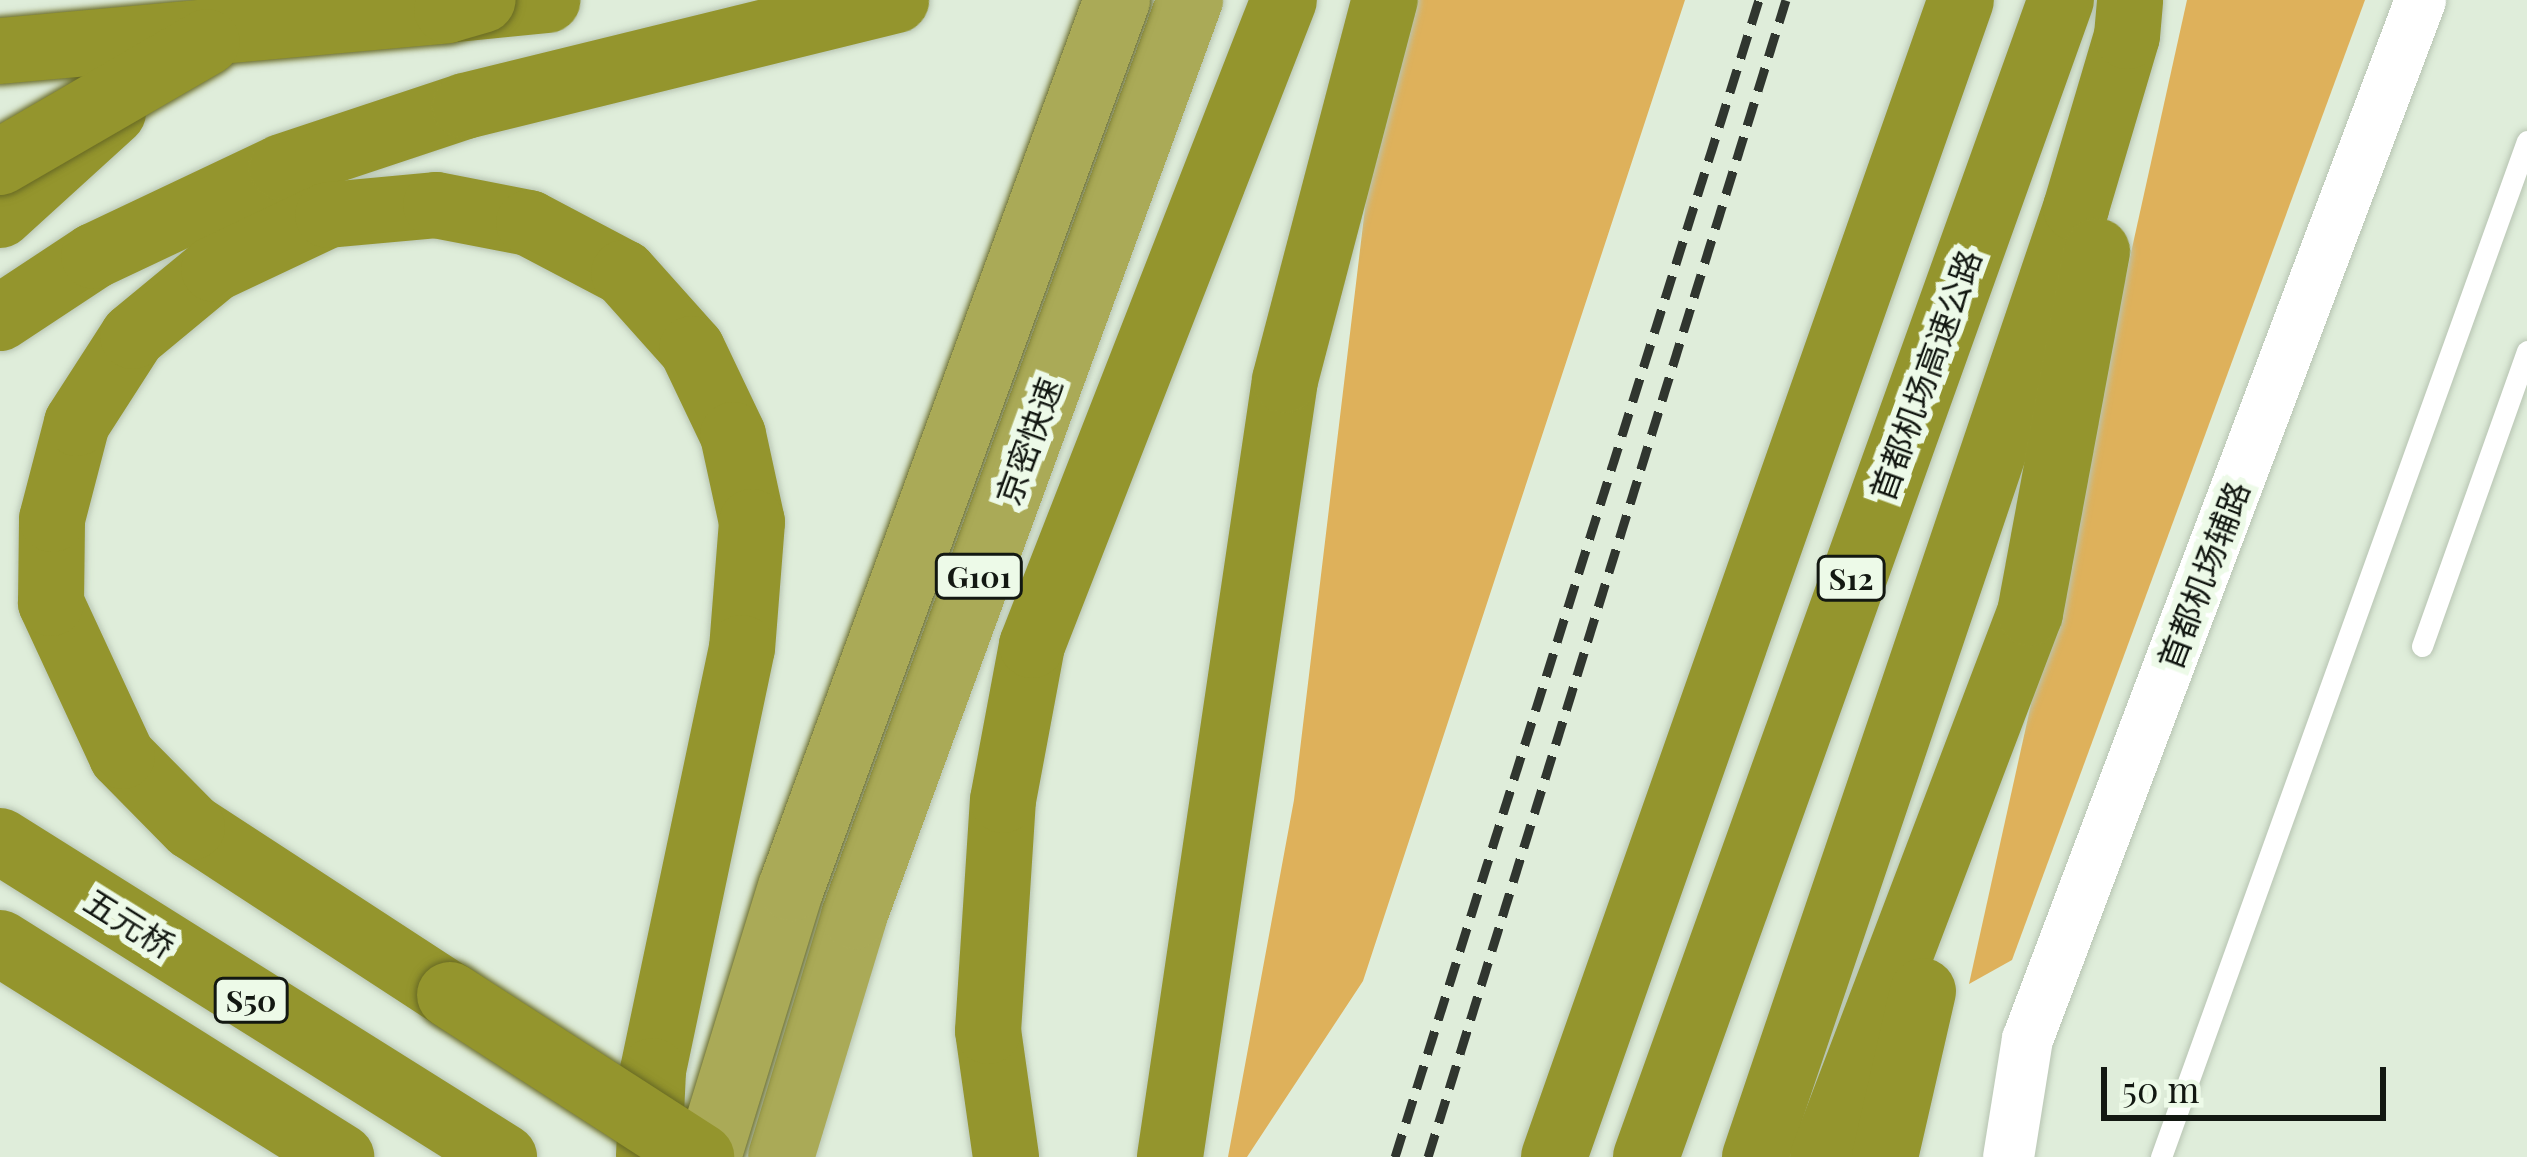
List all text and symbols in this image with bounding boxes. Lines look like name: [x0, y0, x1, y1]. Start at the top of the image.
street label: 首都机场高速公路: [1861, 244, 1989, 506]
street label: 京密快速: [987, 372, 1069, 510]
street label: 首都机场辅路: [2149, 475, 2257, 675]
road number: G101: [934, 552, 1024, 600]
road number: S12: [1815, 554, 1887, 602]
street label: 五元桥: [78, 880, 182, 966]
road number: S50: [212, 976, 290, 1024]
scale bar: [2107, 1043, 2392, 1117]
text: 50 m: [2122, 1064, 2199, 1112]

